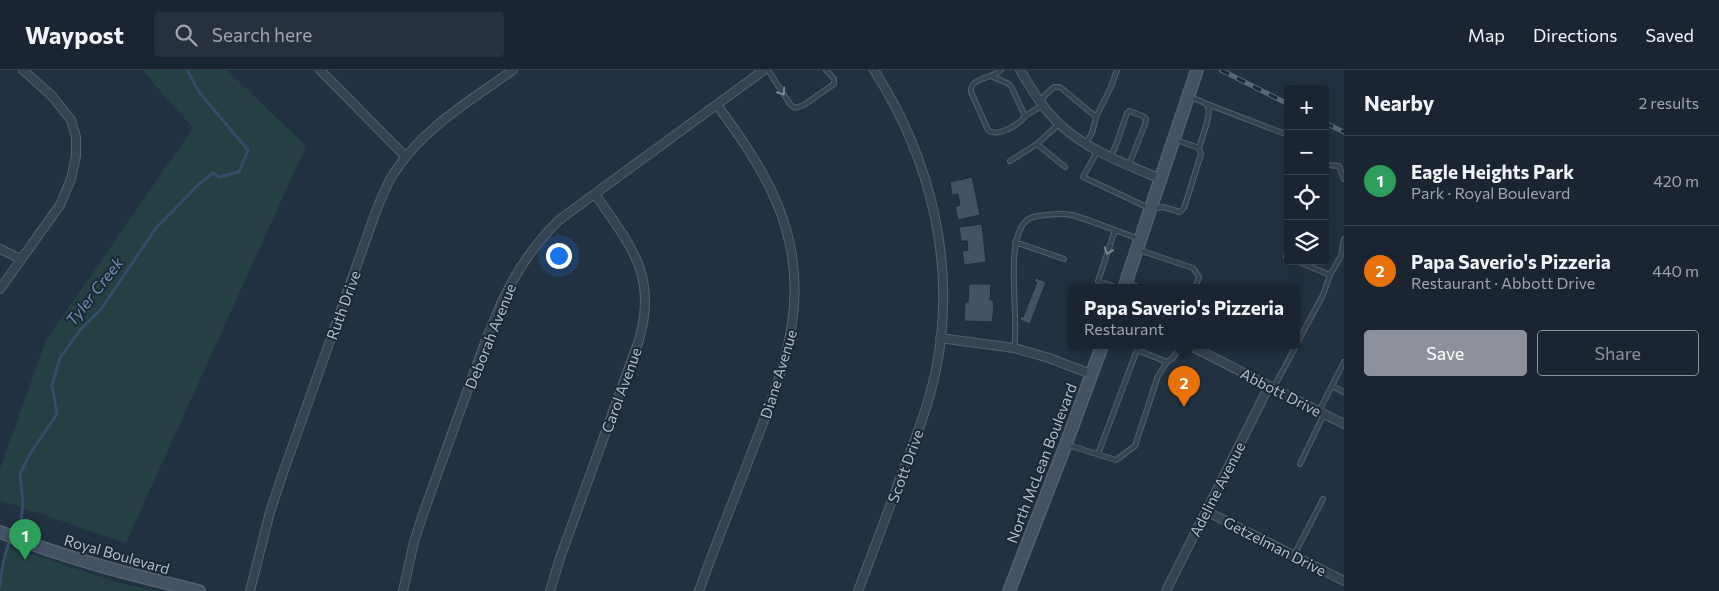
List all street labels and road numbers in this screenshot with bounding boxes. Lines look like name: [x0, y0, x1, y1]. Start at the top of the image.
street label: Ruth Drive: [322, 268, 364, 342]
street label: Deborah Avenue: [461, 281, 519, 391]
street label: Diane Avenue: [756, 327, 800, 421]
street label: Carol Avenue: [597, 345, 645, 435]
street label: Abbott Drive: [1238, 364, 1325, 420]
street label: North McLean Boulevard: [1002, 381, 1080, 545]
street label: Scott Drive: [883, 427, 927, 505]
street label: Adeline Avenue: [1185, 439, 1249, 539]
street label: Getzelman Drive: [1221, 512, 1329, 580]
street label: Royal Boulevard: [62, 530, 172, 578]

